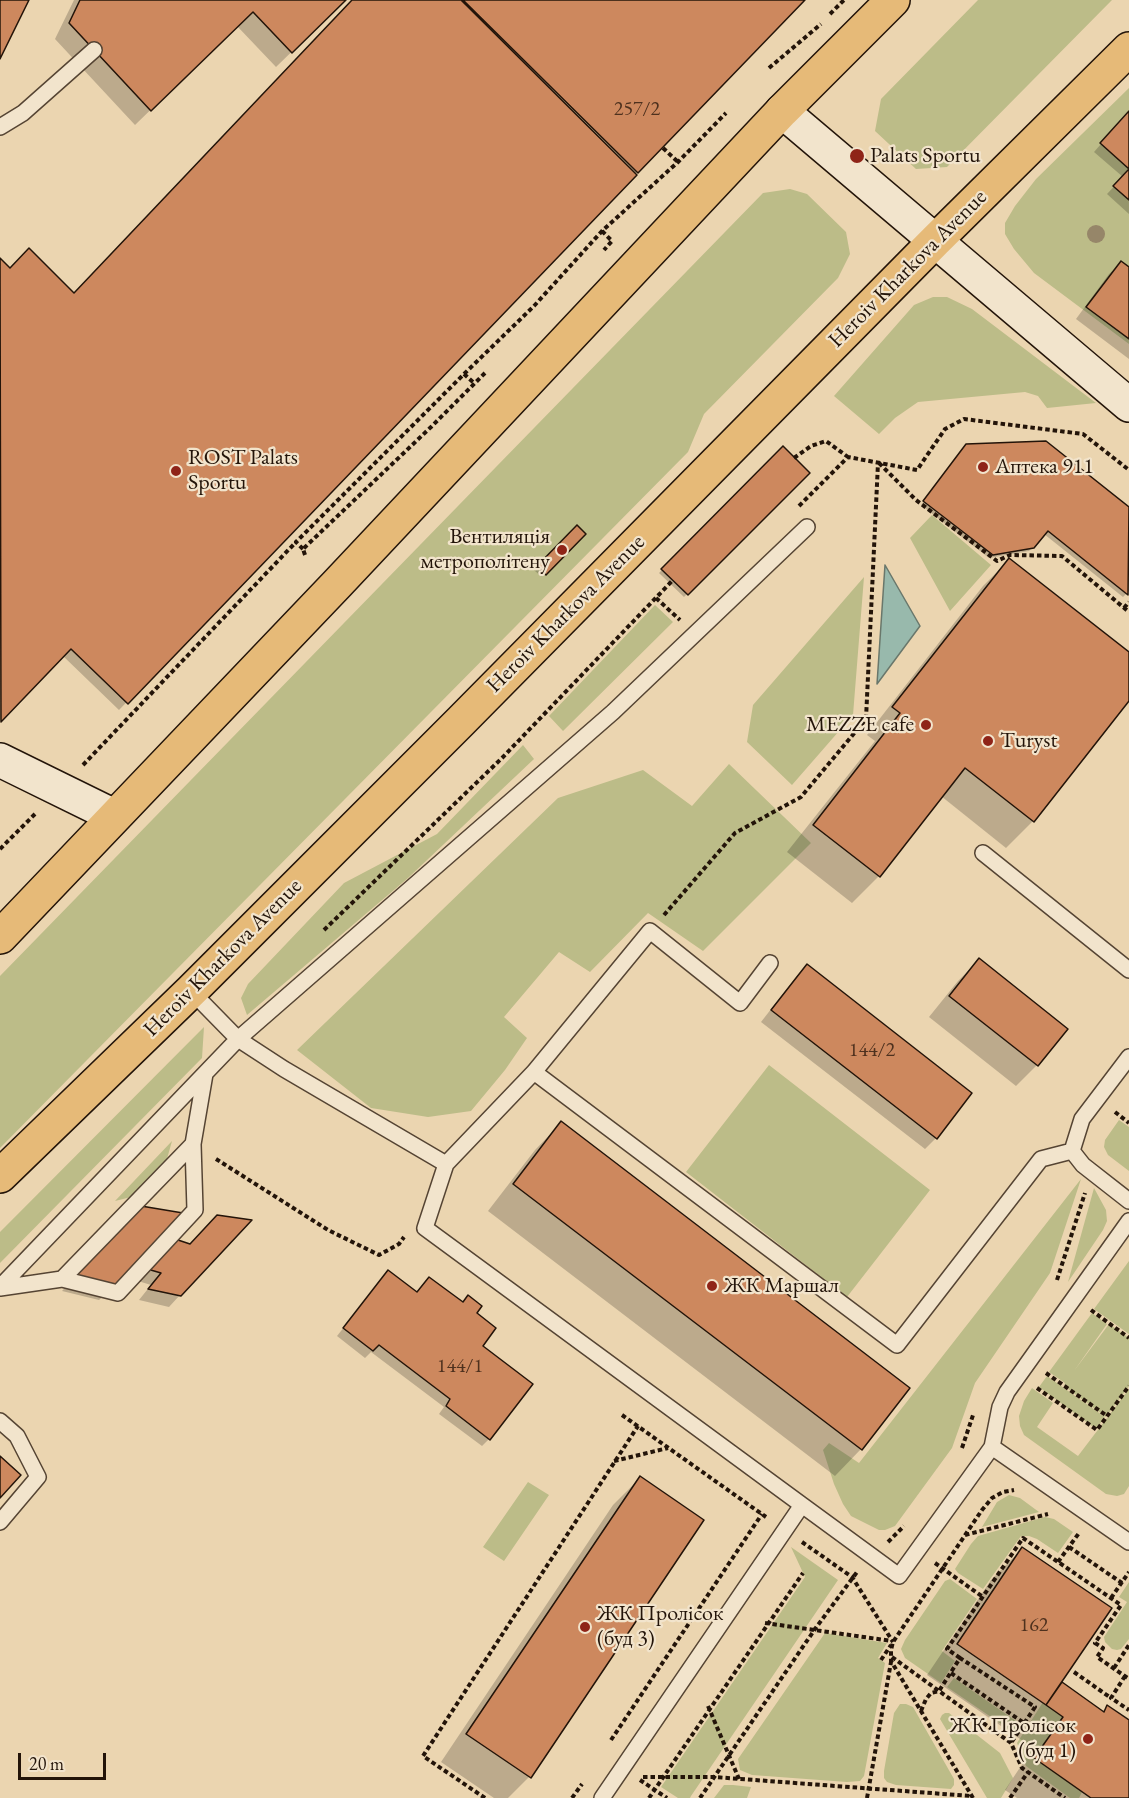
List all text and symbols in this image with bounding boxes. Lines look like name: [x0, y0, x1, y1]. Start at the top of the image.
house number: 257/2: [614, 98, 660, 122]
place label: Palats Sportu: [870, 143, 981, 169]
marker: Palats Sportu: [848, 147, 866, 165]
street label: Heroiv Kharkova Avenue: [823, 184, 993, 354]
place label: ROST Palats Sportu: [188, 445, 298, 496]
place label: Аптека 911: [995, 454, 1094, 480]
marker: Аптека 911: [976, 460, 990, 474]
marker: ROST Palats Sportu: [169, 464, 183, 478]
place label: Вентиляція метрополітену: [420, 524, 550, 576]
street label: Heroiv Kharkova Avenue: [481, 529, 651, 699]
marker: Вентиляція метрополітену: [555, 543, 569, 557]
place label: MEZZE cafe: [806, 712, 914, 738]
marker: MEZZE cafe: [919, 718, 933, 732]
place label: Turyst: [1000, 728, 1057, 754]
marker: Turyst: [981, 734, 995, 748]
street label: Heroiv Kharkova Avenue: [138, 873, 308, 1043]
house number: 144/2: [849, 1039, 895, 1063]
place label: ЖК Маршал: [724, 1273, 839, 1299]
marker: ЖК Маршал: [705, 1279, 719, 1293]
house number: 144/1: [437, 1355, 483, 1379]
place label: ЖК Пролісок (буд 3): [597, 1601, 723, 1652]
house number: 162: [1020, 1614, 1048, 1638]
marker: ЖК Пролісок (буд 3): [578, 1620, 592, 1634]
place label: ЖК Пролісок (буд 1): [950, 1713, 1076, 1765]
marker: ЖК Пролісок (буд 1): [1081, 1732, 1095, 1746]
scale bar: [21, 1741, 110, 1779]
text: 20 m: [29, 1752, 64, 1775]

